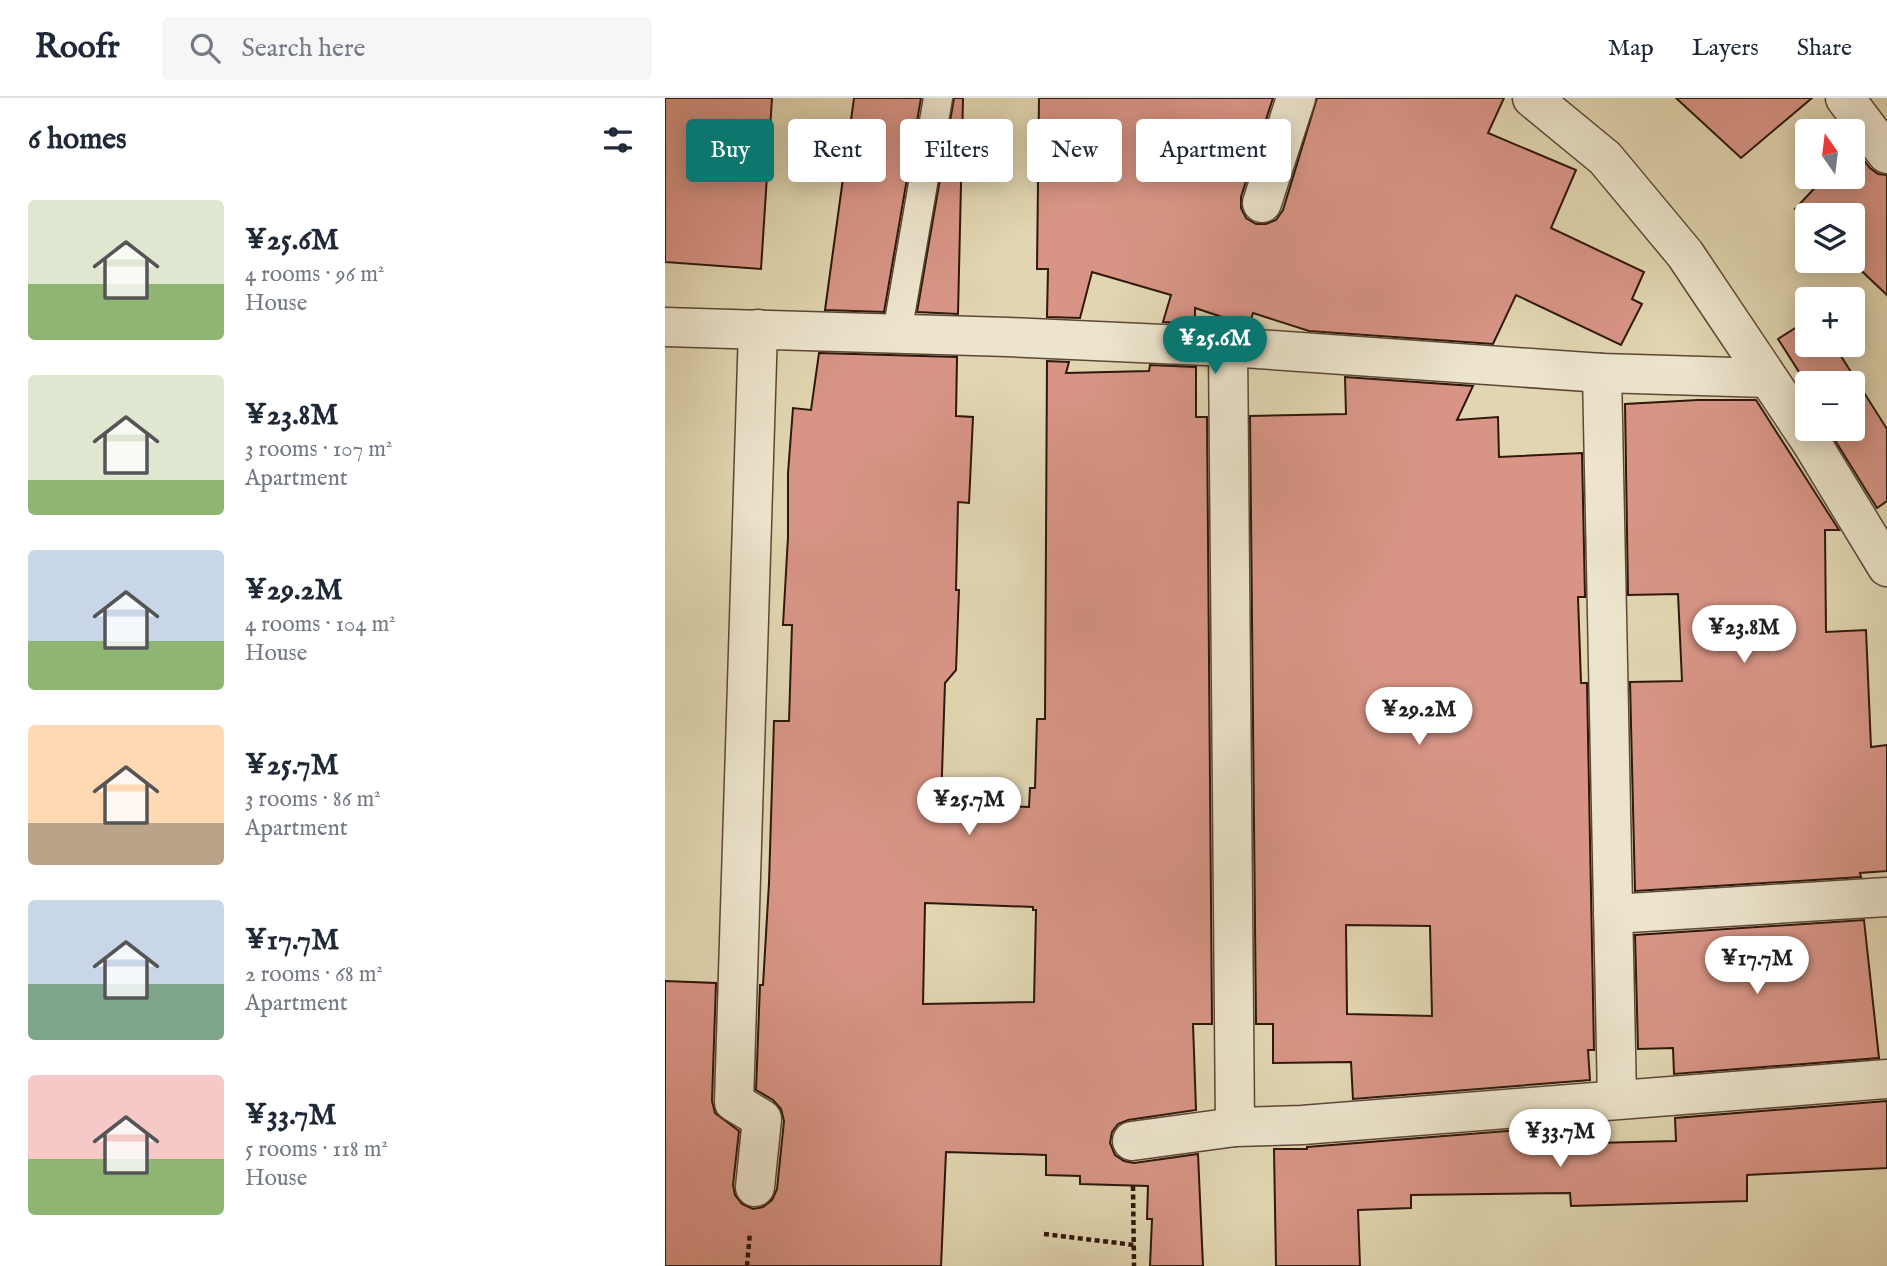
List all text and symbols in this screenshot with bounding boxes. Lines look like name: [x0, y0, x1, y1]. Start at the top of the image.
search box: [162, 17, 652, 80]
text: Roofr: [35, 27, 120, 69]
icon: search: [186, 29, 224, 67]
text: Search here: [242, 32, 365, 65]
text: Map: [1608, 33, 1654, 64]
text: Layers: [1692, 33, 1759, 64]
text: Share: [1797, 33, 1852, 64]
chip: Buy: [686, 119, 774, 182]
chip: Rent: [788, 119, 886, 182]
chip: Filters: [900, 119, 1013, 182]
chip: New: [1027, 119, 1122, 182]
chip: Apartment: [1136, 119, 1291, 182]
north arrow: [1795, 119, 1865, 189]
map controls: [1795, 119, 1865, 441]
text: 6 homes: [28, 121, 127, 159]
icon: filters: [599, 121, 637, 159]
button: layers: [1795, 203, 1865, 273]
text: ¥25.6M: [245, 222, 339, 260]
icon: home: [84, 228, 168, 312]
text: 4 rooms · 96 m²: [245, 260, 384, 289]
button: +: [1795, 287, 1865, 357]
text: House: [245, 289, 307, 318]
pin: ¥25.6M: [1158, 316, 1272, 376]
text: ¥25.6M: [1179, 324, 1251, 353]
button: −: [1795, 371, 1865, 441]
text: ¥23.8M: [245, 397, 339, 435]
icon: home: [84, 403, 168, 487]
text: 3 rooms · 107 m²: [245, 435, 393, 464]
text: Apartment: [245, 464, 348, 493]
text: ¥29.2M: [245, 572, 343, 610]
icon: home: [84, 578, 168, 662]
pin: ¥23.8M: [1687, 606, 1801, 665]
text: 4 rooms · 104 m²: [245, 610, 396, 639]
text: ¥23.8M: [1708, 613, 1780, 642]
text: House: [245, 639, 307, 668]
pin: ¥29.2M: [1362, 688, 1476, 747]
text: ¥29.2M: [1382, 695, 1456, 724]
text: ¥25.7M: [245, 747, 339, 785]
icon: home: [84, 753, 168, 837]
pin: ¥25.7M: [912, 778, 1026, 837]
text: 3 rooms · 86 m²: [245, 785, 381, 814]
text: ¥25.7M: [933, 785, 1005, 814]
text: Apartment: [245, 814, 348, 843]
text: ¥17.7M: [245, 922, 339, 960]
icon: home: [84, 928, 168, 1012]
pin: ¥17.7M: [1700, 936, 1814, 996]
text: ¥17.7M: [1721, 944, 1793, 973]
text: 2 rooms · 68 m²: [245, 960, 383, 989]
text: Apartment: [245, 989, 348, 1018]
text: ¥33.7M: [245, 1097, 336, 1135]
icon: home: [84, 1103, 168, 1187]
pin: ¥33.7M: [1503, 1110, 1617, 1169]
text: ¥33.7M: [1525, 1117, 1595, 1146]
text: 5 rooms · 118 m²: [245, 1135, 388, 1164]
text: House: [245, 1164, 307, 1193]

